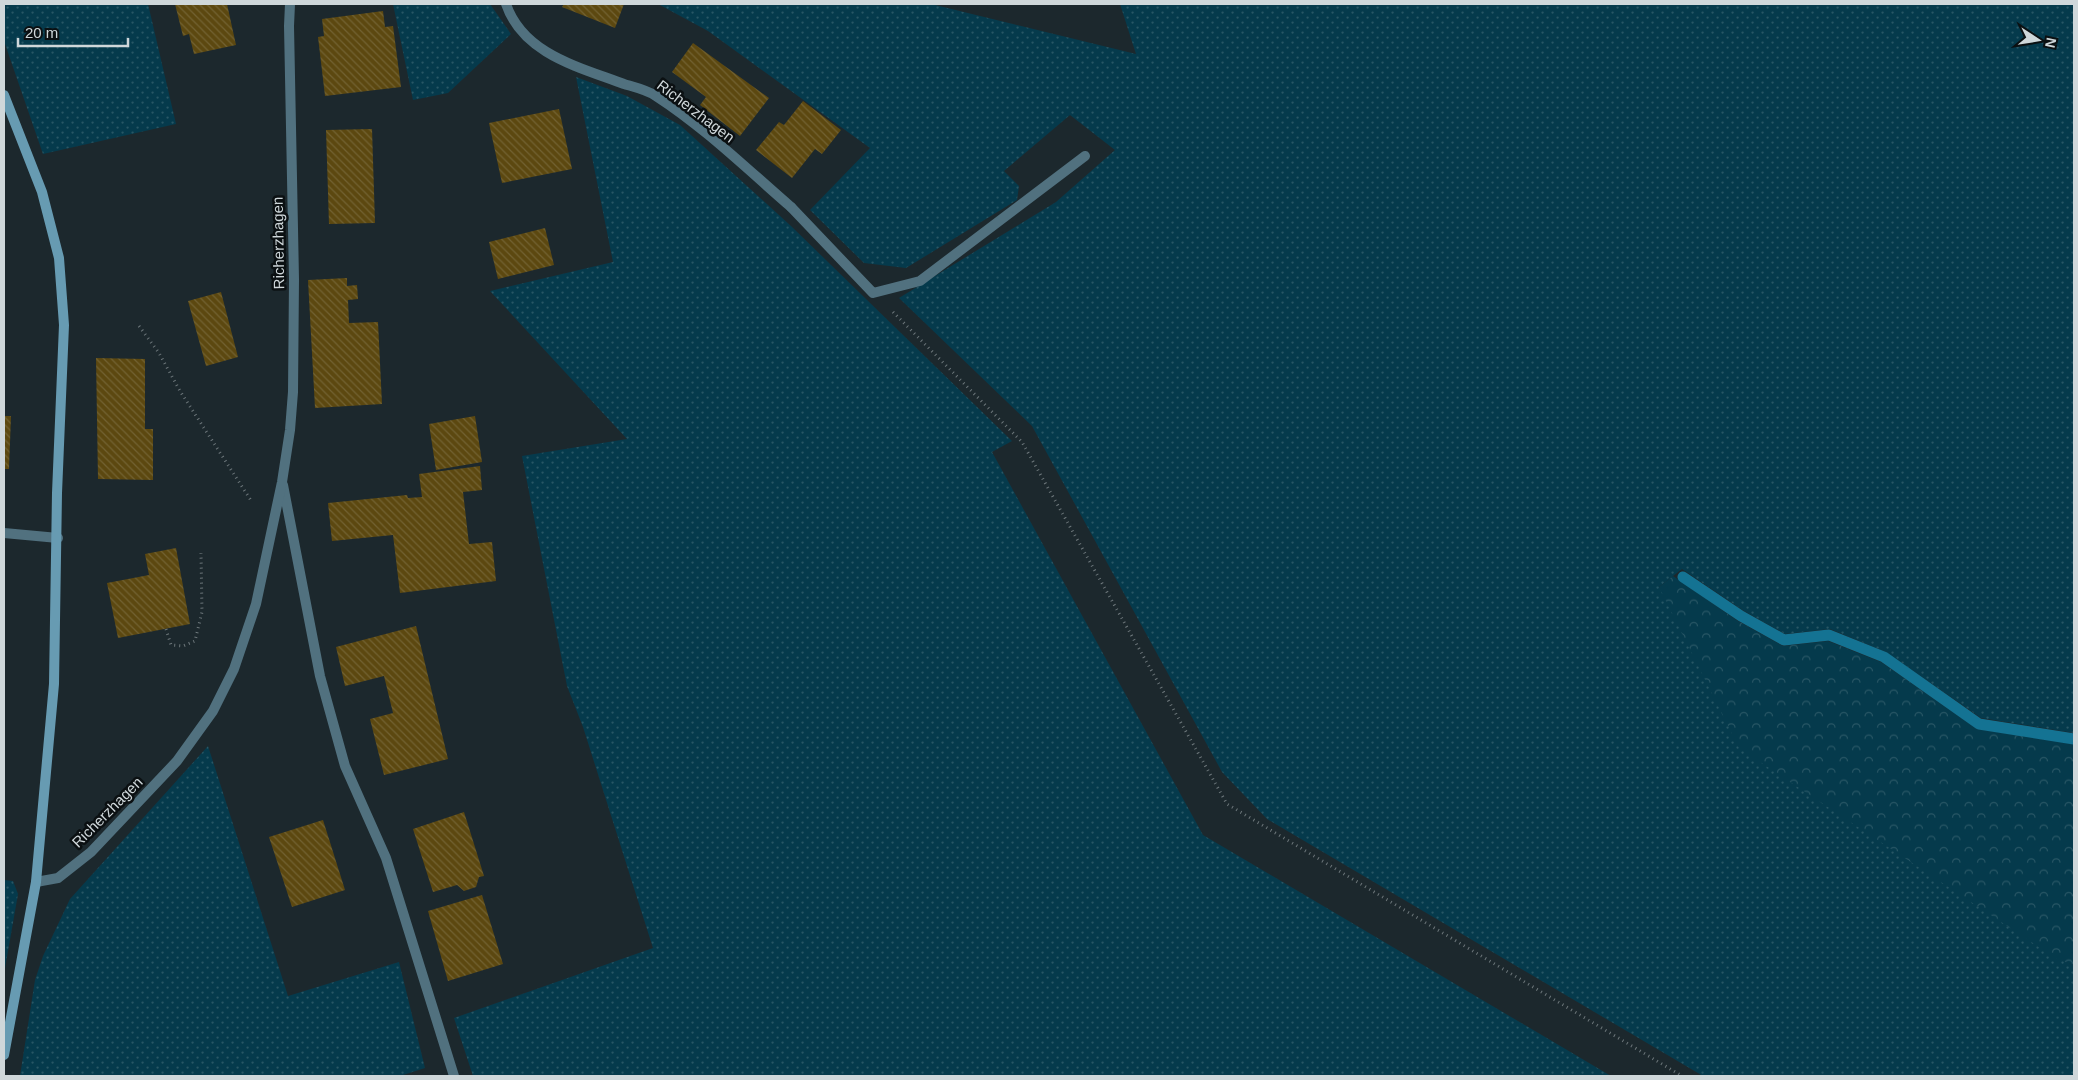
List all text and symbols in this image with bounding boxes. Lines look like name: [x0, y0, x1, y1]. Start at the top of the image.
scale bar: [18, 15, 128, 47]
north arrow: [2013, 15, 2063, 65]
text: 20 m: [25, 24, 58, 41]
text: N: [2042, 36, 2060, 49]
street label: Richerzhagen: [654, 76, 738, 146]
street label: Richerzhagen: [269, 197, 287, 289]
street label: Richerzhagen: [68, 773, 146, 851]

